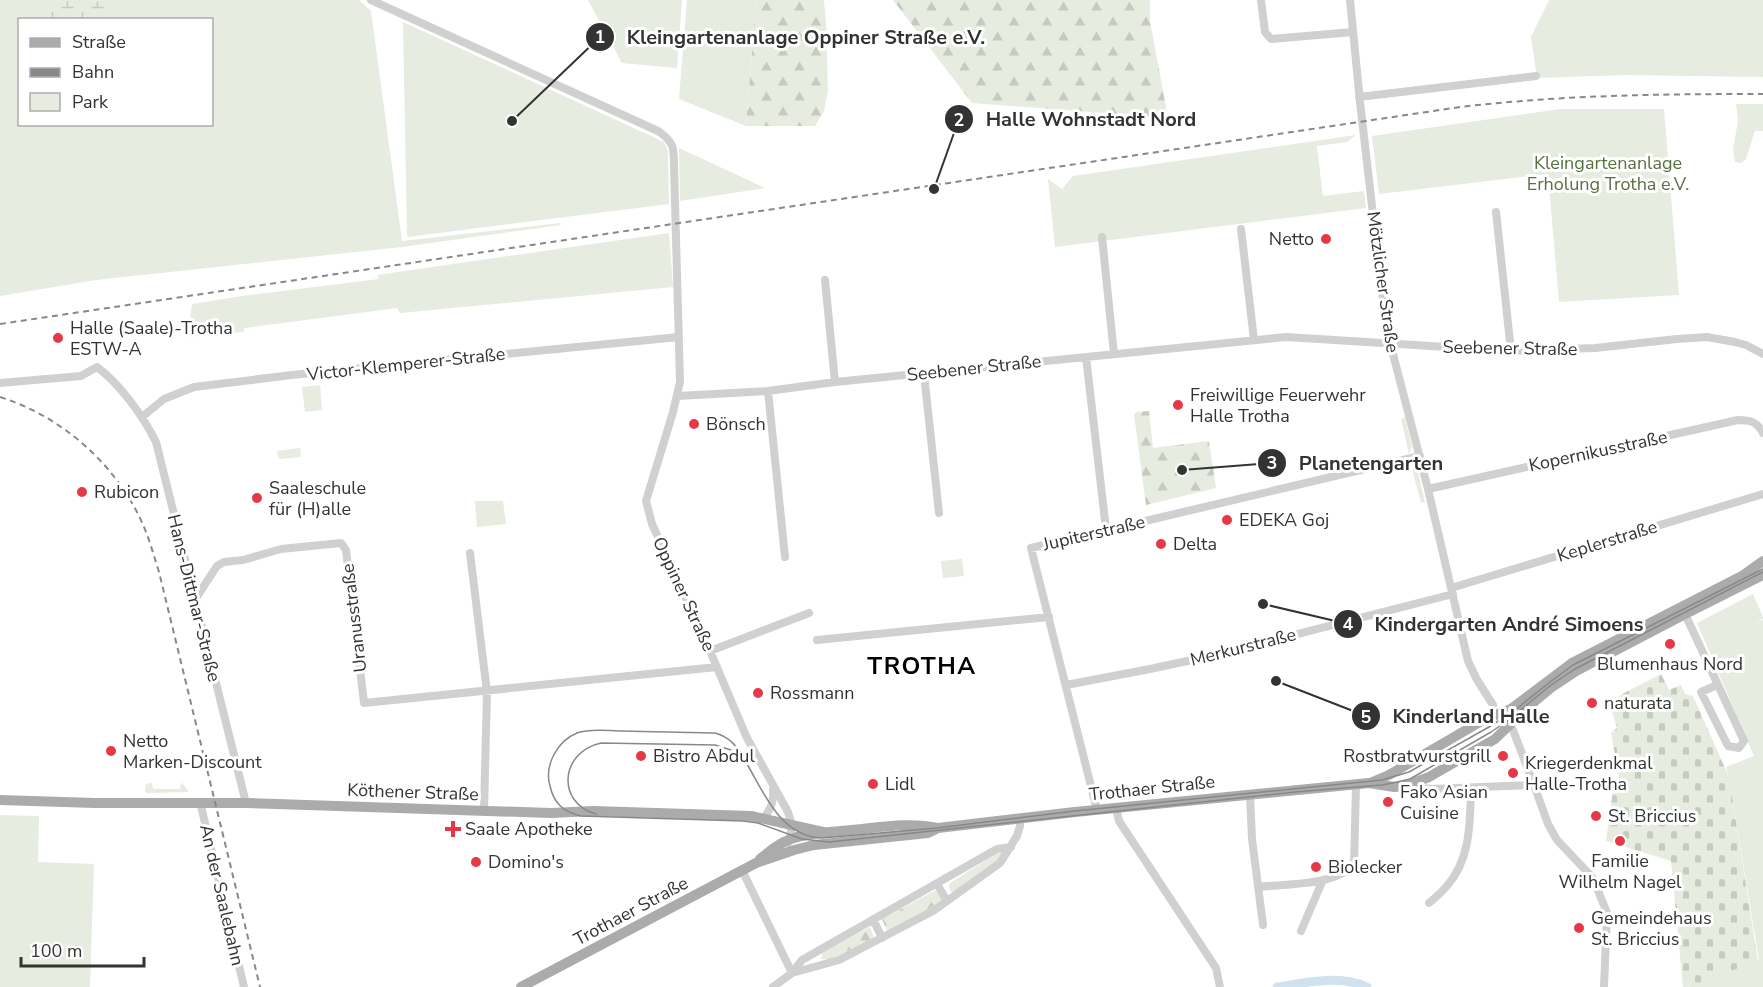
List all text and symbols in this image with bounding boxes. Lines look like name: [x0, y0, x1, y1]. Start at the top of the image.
legend: [18, 18, 213, 126]
callout: Kleingartenanlage Oppiner Straße e.V.: [585, 18, 997, 56]
text: Kleingartenanlage Oppiner Straße e.V.: [627, 24, 985, 51]
text: 1: [595, 25, 605, 49]
text: Straße: [72, 30, 126, 54]
text: Bahn: [72, 60, 114, 84]
text: Park: [72, 90, 109, 114]
callout: Halle Wohnstadt Nord: [944, 100, 1209, 138]
text: Halle Wohnstadt Nord: [986, 106, 1196, 133]
text: 2: [954, 108, 964, 132]
park label: Kleingartenanlage Erholung Trotha e.V.: [1527, 151, 1689, 196]
street label: Mötzlicher Straße: [1361, 210, 1405, 354]
place label: Netto: [1269, 227, 1314, 251]
marker: Netto: [1319, 232, 1333, 246]
place label: Halle (Saale)-Trotha ESTW-A: [70, 316, 233, 361]
marker: Halle (Saale)-Trotha ESTW-A: [51, 331, 65, 345]
street label: Seebener Straße: [1442, 335, 1578, 361]
street label: Victor-Klemperer-Straße: [305, 342, 506, 386]
street label: Seebener Straße: [906, 349, 1042, 387]
place label: Freiwillige Feuerwehr Halle Trotha: [1190, 383, 1366, 428]
marker: Freiwillige Feuerwehr Halle Trotha: [1171, 398, 1185, 412]
place label: Bönsch: [706, 412, 766, 436]
marker: Bönsch: [687, 417, 701, 431]
street label: Kopernikusstraße: [1526, 425, 1670, 477]
callout: Planetengarten: [1257, 444, 1455, 482]
text: Planetengarten: [1299, 450, 1443, 477]
text: 3: [1267, 451, 1277, 475]
place label: Saaleschule für (H)alle: [269, 476, 366, 521]
place label: Rubicon: [94, 480, 159, 504]
marker: Rubicon: [75, 485, 89, 499]
marker: Saaleschule für (H)alle: [250, 491, 264, 505]
place label: EDEKA Goj: [1239, 508, 1329, 532]
street label: Jupiterstraße: [1040, 510, 1147, 557]
street label: Hans-Dittmar-Straße: [162, 512, 226, 684]
marker: EDEKA Goj: [1220, 513, 1234, 527]
street label: Keplerstraße: [1554, 514, 1660, 568]
place label: Delta: [1173, 532, 1217, 556]
street label: Oppiner Straße: [647, 533, 721, 655]
marker: Delta: [1154, 537, 1168, 551]
street label: Uranusstraße: [335, 562, 373, 674]
callout: Kindergarten André Simoens: [1333, 605, 1656, 643]
text: Kindergarten André Simoens: [1374, 611, 1644, 638]
text: 4: [1343, 612, 1354, 636]
street label: Merkurstraße: [1188, 622, 1298, 672]
marker: Blumenhaus Nord: [1663, 637, 1677, 651]
district label: TROTHA: [867, 650, 977, 682]
place label: Blumenhaus Nord: [1597, 652, 1743, 676]
place label: Rossmann: [770, 681, 855, 705]
marker: Rossmann: [751, 686, 765, 700]
place label: naturata: [1604, 691, 1672, 715]
marker: naturata: [1585, 696, 1599, 710]
callout: Kinderland Halle: [1351, 697, 1562, 735]
text: Kinderland Halle: [1392, 703, 1550, 730]
text: 5: [1361, 705, 1372, 729]
place label: Netto Marken-Discount: [123, 729, 262, 774]
marker: Netto Marken-Discount: [104, 744, 118, 758]
place label: Bistro Abdul: [653, 744, 755, 768]
place label: Rostbratwurstgrill: [1343, 744, 1492, 768]
marker: Bistro Abdul: [634, 749, 648, 763]
marker: Rostbratwurstgrill: [1496, 749, 1510, 763]
place label: Kriegerdenkmal Halle-Trotha: [1525, 751, 1653, 796]
marker: Kriegerdenkmal Halle-Trotha: [1506, 766, 1520, 780]
street label: Trothaer Straße: [1088, 769, 1216, 807]
place label: Lidl: [885, 772, 915, 796]
marker: Lidl: [866, 777, 880, 791]
street label: Köthener Straße: [347, 778, 479, 806]
place label: Fako Asian Cuisine: [1400, 780, 1488, 825]
marker: Fako Asian Cuisine: [1381, 795, 1395, 809]
place label: St. Briccius: [1608, 804, 1697, 828]
marker: St. Briccius: [1589, 809, 1603, 823]
place label: Saale Apotheke: [465, 817, 593, 841]
street label: An der Saalebahn: [194, 822, 250, 968]
marker: Saale Apotheke: [446, 822, 460, 836]
marker: Familie Wilhelm Nagel: [1613, 834, 1627, 848]
place label: Familie Wilhelm Nagel: [1559, 849, 1682, 894]
place label: Domino's: [488, 850, 564, 874]
marker: Domino's: [469, 855, 483, 869]
place label: Biolecker: [1328, 855, 1403, 879]
marker: Biolecker: [1309, 860, 1323, 874]
street label: Trothaer Straße: [570, 871, 692, 951]
place label: Gemeindehaus St. Briccius: [1591, 906, 1712, 951]
marker: Gemeindehaus St. Briccius: [1572, 921, 1586, 935]
scale bar: [21, 930, 144, 968]
text: 100 m: [30, 939, 82, 963]

